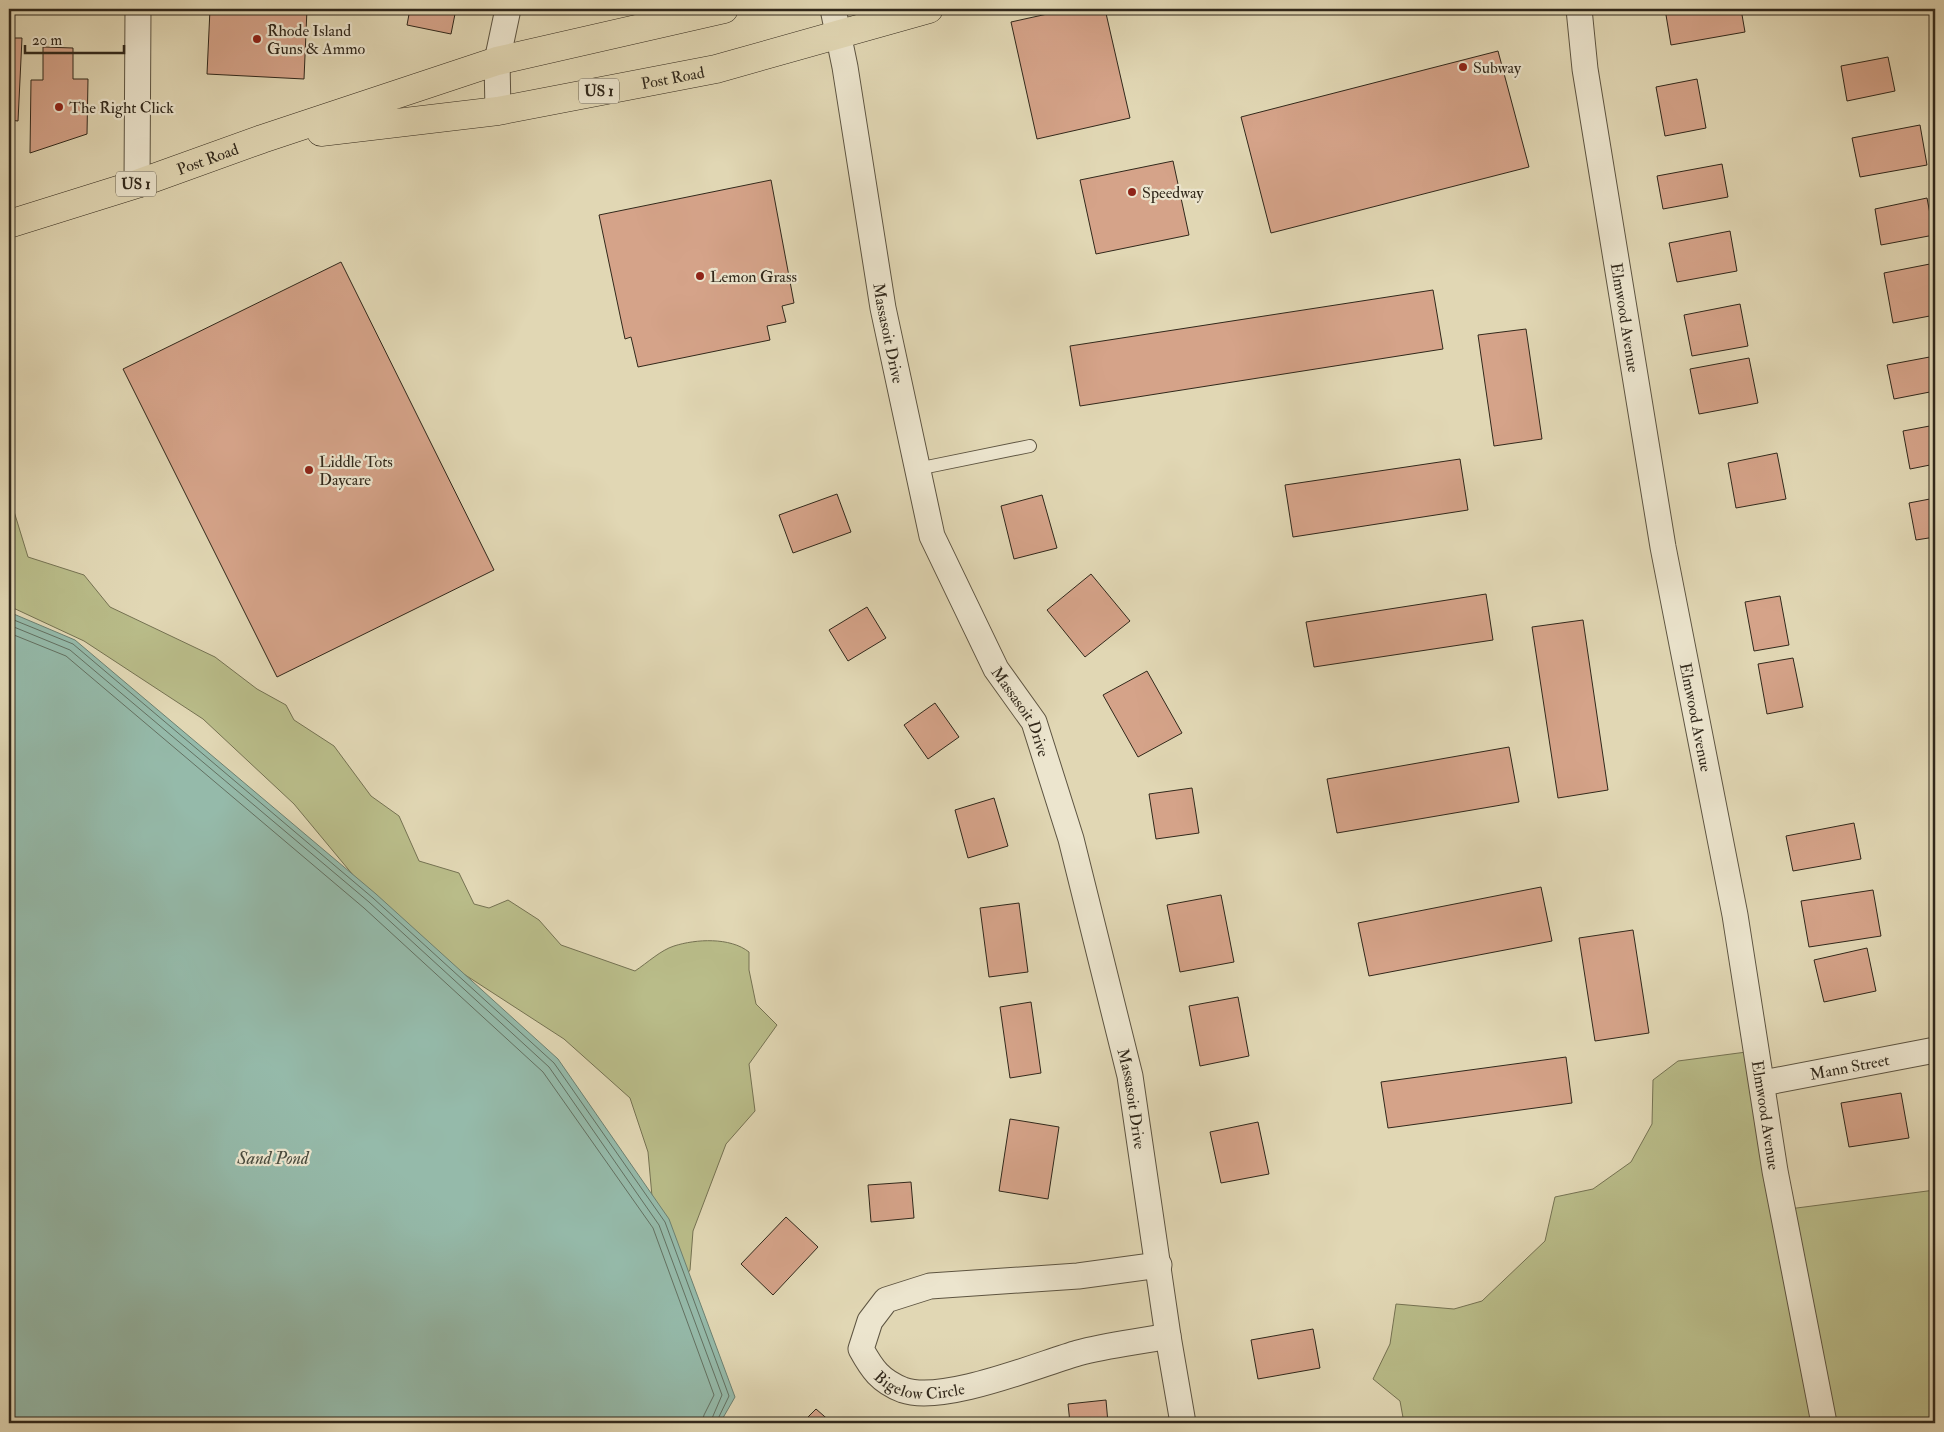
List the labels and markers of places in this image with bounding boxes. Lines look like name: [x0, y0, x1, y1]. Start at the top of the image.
place label: Rhode Island Guns & Ammo: [267, 21, 366, 59]
marker: Rhode Island Guns & Ammo: [251, 33, 263, 45]
place label: Subway: [1473, 58, 1522, 78]
marker: Subway: [1457, 61, 1469, 73]
place label: The Right Click: [69, 98, 174, 118]
marker: The Right Click: [53, 101, 65, 113]
place label: Speedway: [1142, 183, 1204, 204]
marker: Speedway: [1126, 186, 1138, 198]
place label: Lemon Grass: [710, 267, 797, 287]
marker: Lemon Grass: [694, 270, 706, 282]
place label: Liddle Tots Daycare: [319, 452, 393, 490]
marker: Liddle Tots Daycare: [303, 464, 315, 476]

